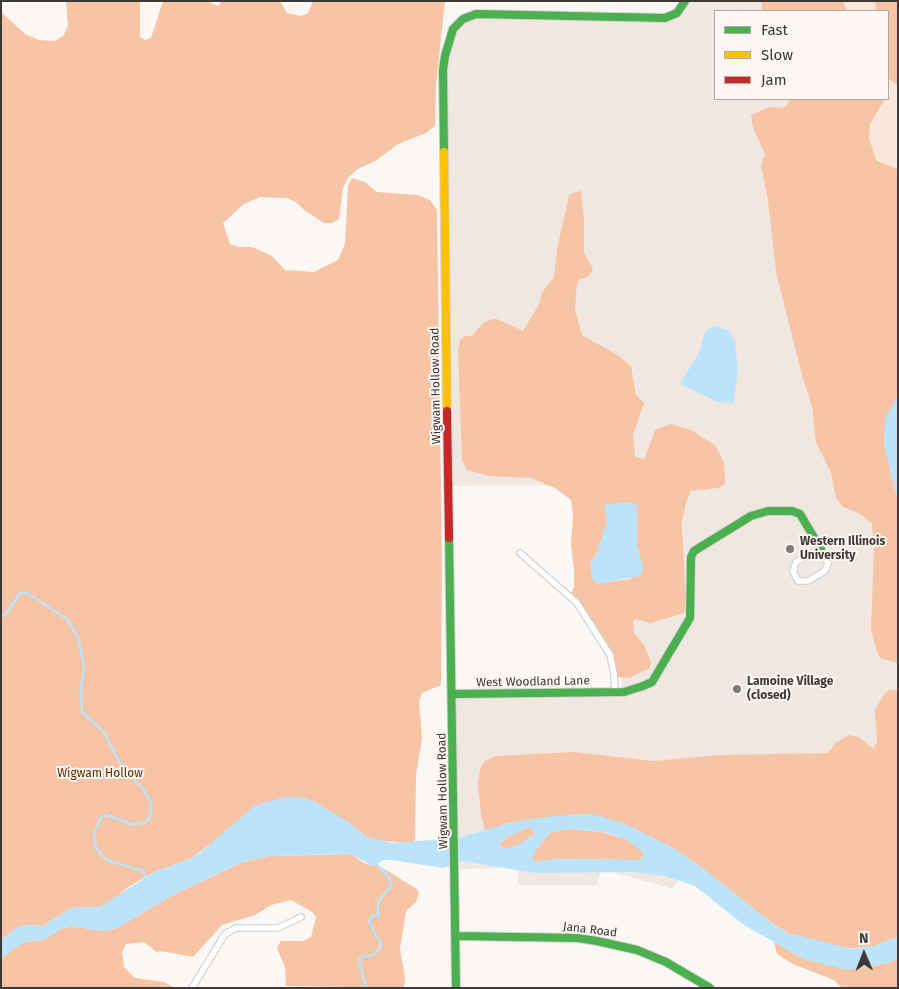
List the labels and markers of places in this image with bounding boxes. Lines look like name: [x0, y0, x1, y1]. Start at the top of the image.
place label: Western Illinois University: [800, 535, 885, 563]
marker: Western Illinois University: [784, 543, 796, 555]
place label: Lamoine Village (closed): [747, 675, 833, 703]
marker: Lamoine Village (closed): [731, 683, 743, 695]

